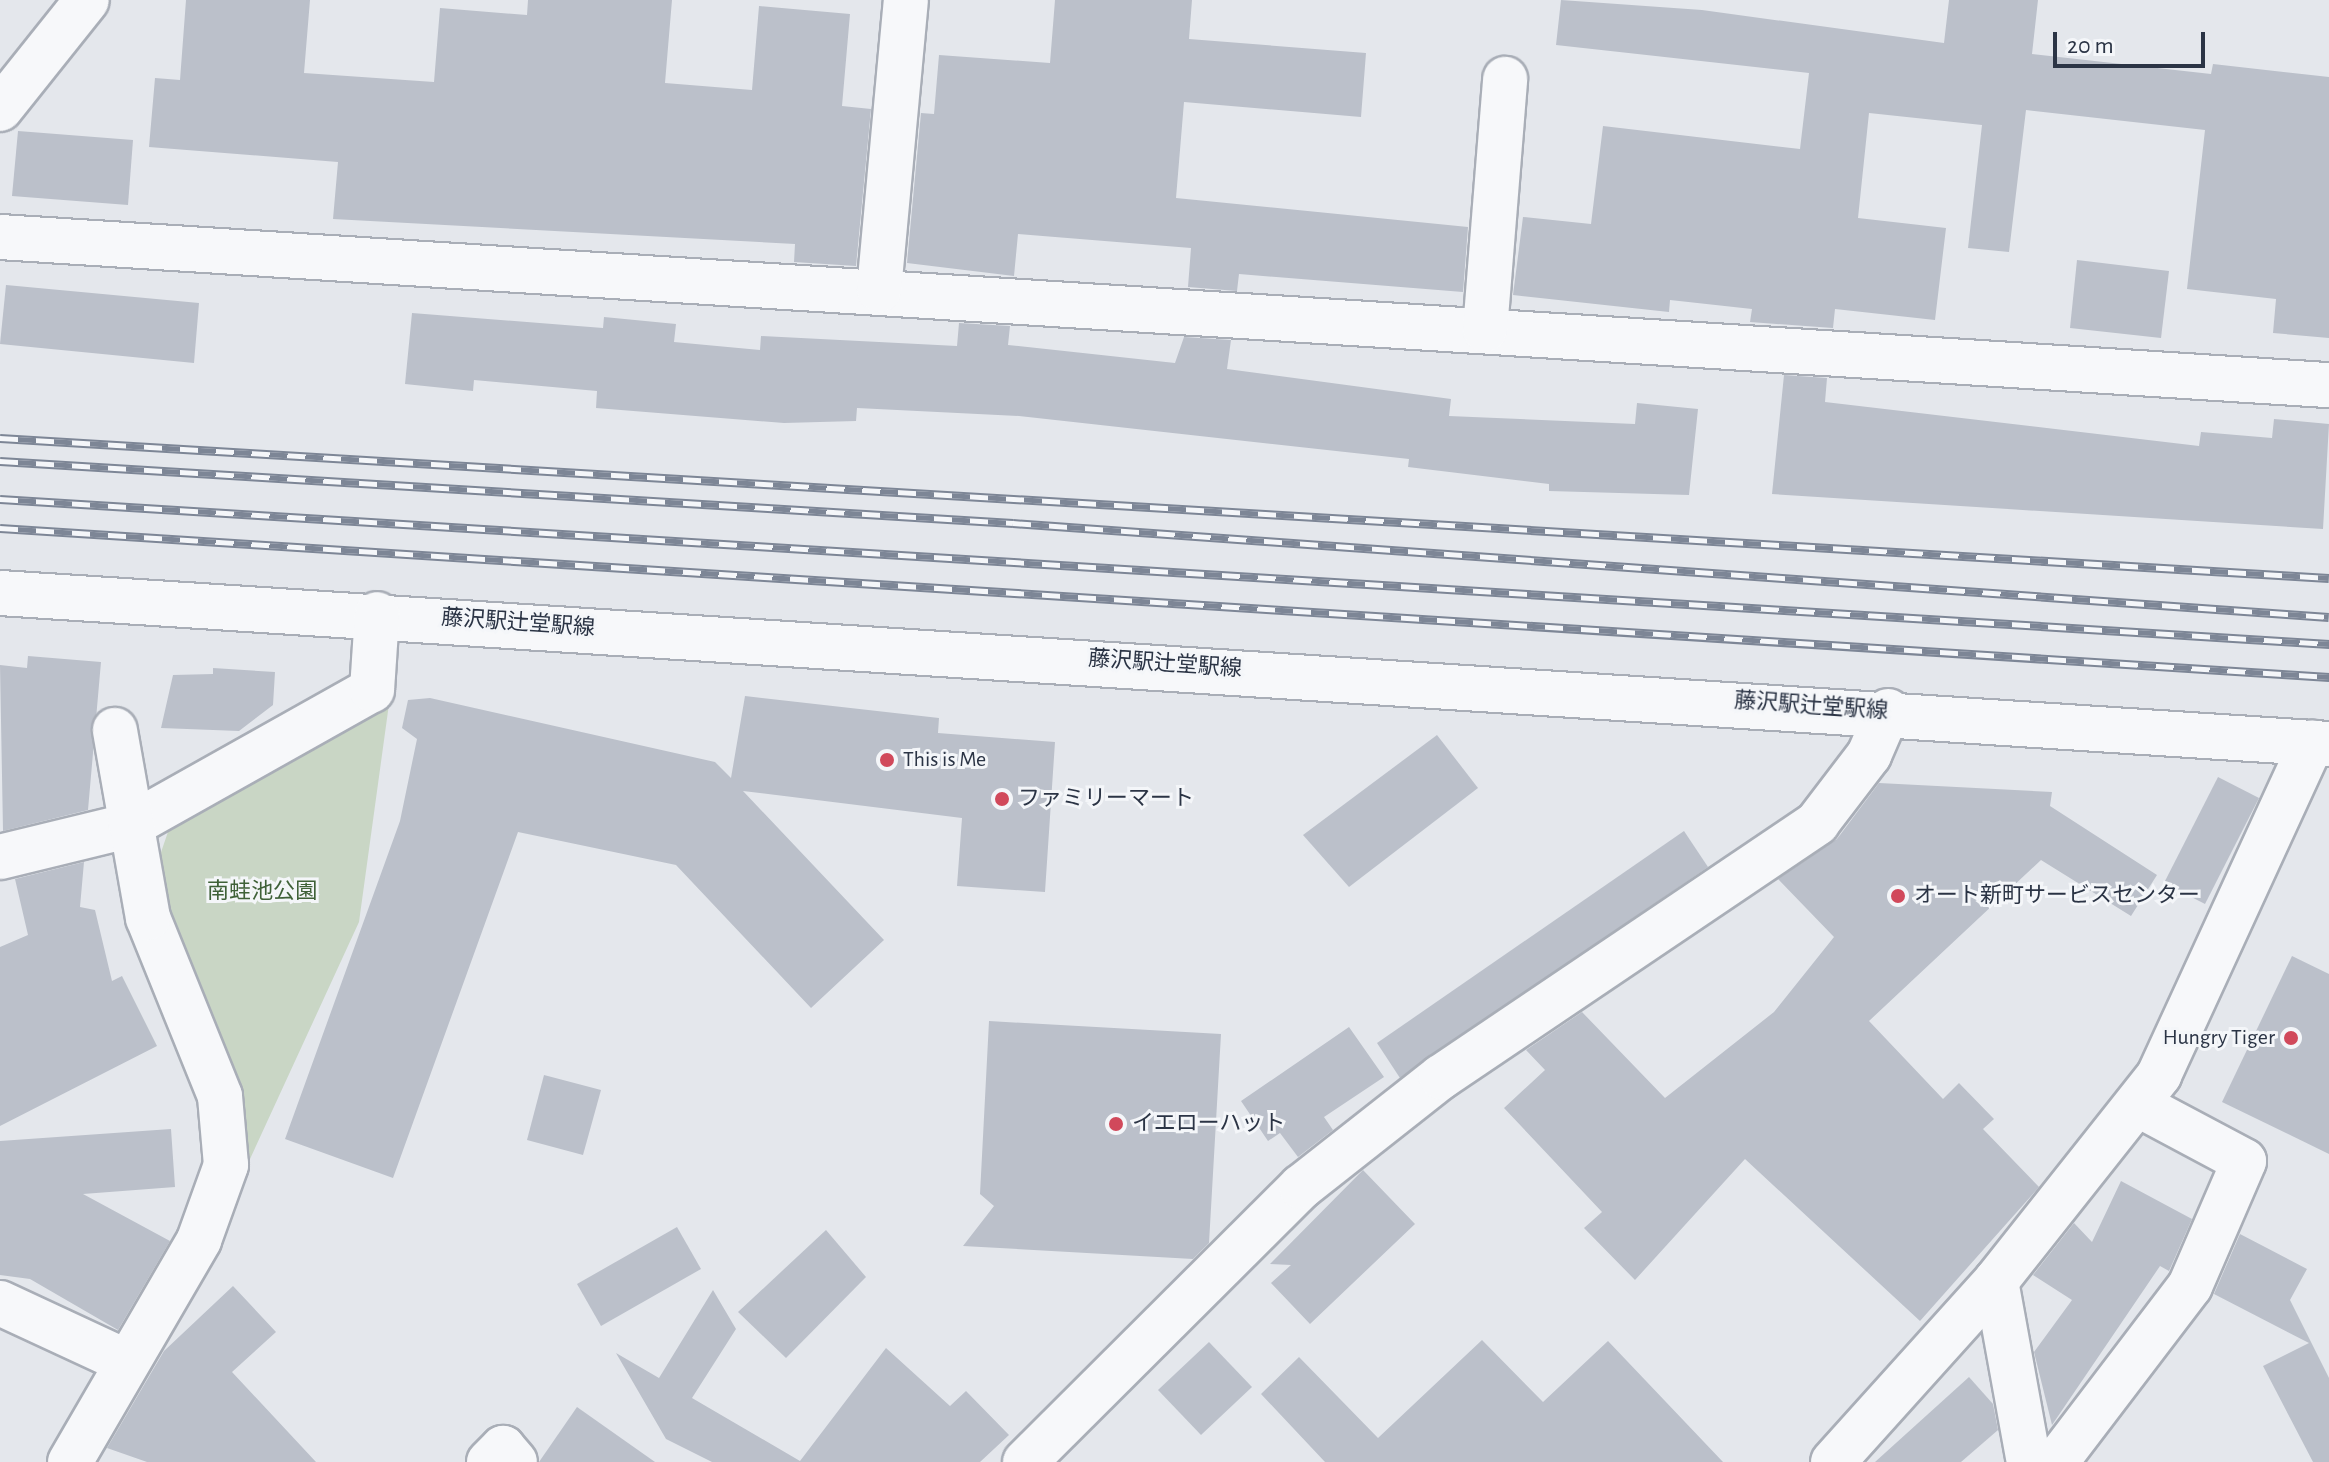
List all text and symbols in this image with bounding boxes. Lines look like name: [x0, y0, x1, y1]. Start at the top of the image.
scale bar: [2057, 16, 2209, 66]
text: 20 m: [2067, 34, 2114, 58]
street label: 藤沢駅辻堂駅線: [440, 604, 596, 642]
street label: 藤沢駅辻堂駅線: [1087, 645, 1243, 683]
street label: 藤沢駅辻堂駅線: [1733, 687, 1889, 725]
place label: This is Me: [903, 747, 986, 773]
marker: This is Me: [878, 751, 896, 769]
place label: ファミリーマート: [1018, 786, 1194, 812]
marker: ファミリーマート: [993, 790, 1011, 808]
park label: 南蛙池公園: [207, 879, 317, 905]
place label: オート新町サービスセンター: [1914, 883, 2200, 909]
marker: オート新町サービスセンター: [1889, 887, 1907, 905]
place label: Hungry Tiger: [2163, 1025, 2275, 1051]
marker: Hungry Tiger: [2282, 1029, 2300, 1047]
place label: イエローハット: [1132, 1111, 1286, 1137]
marker: イエローハット: [1107, 1115, 1125, 1133]

